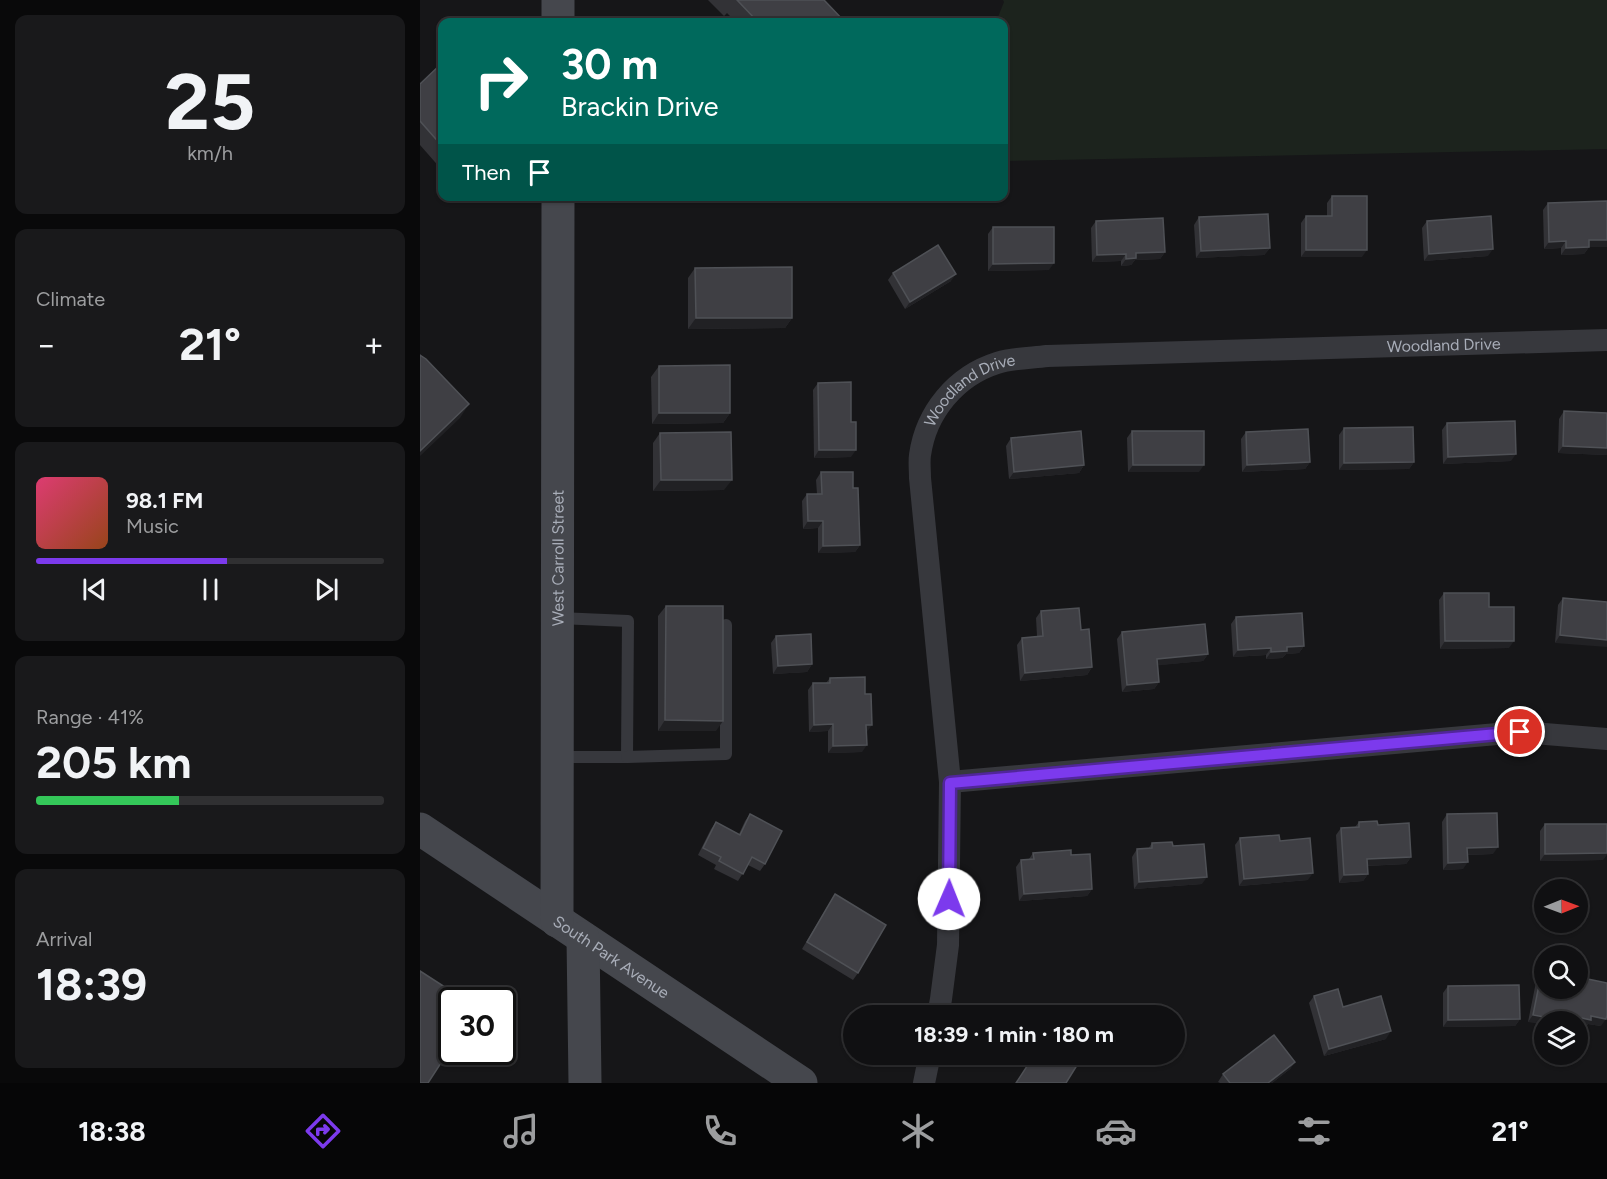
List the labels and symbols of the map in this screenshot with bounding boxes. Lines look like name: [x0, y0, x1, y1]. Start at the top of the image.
street label: Woodland Drive: [1387, 334, 1501, 356]
street label: Woodland Drive: [920, 350, 1017, 430]
street label: West Carroll Street: [548, 490, 567, 626]
pin: [1494, 706, 1545, 757]
position arrow: [917, 867, 981, 931]
north arrow: [1534, 879, 1588, 933]
street label: South Park Avenue: [550, 911, 673, 1002]
speed limit sign: 30: [438, 987, 516, 1065]

